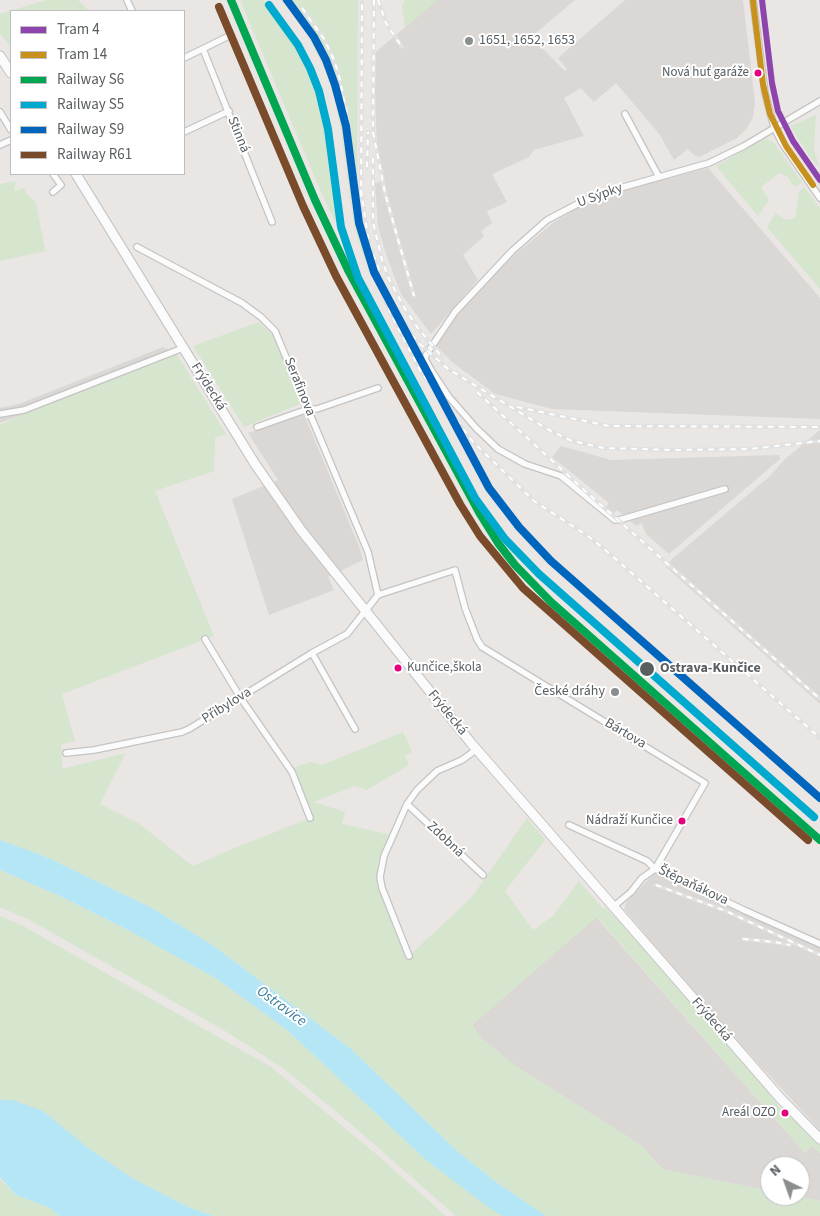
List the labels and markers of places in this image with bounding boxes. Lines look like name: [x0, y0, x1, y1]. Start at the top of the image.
place label: 1651, 1652, 1653: [479, 33, 575, 49]
marker: 1651, 1652, 1653: [463, 35, 475, 47]
place label: Nová huť garáže: [662, 65, 749, 81]
marker: Nová huť garáže: [753, 68, 763, 78]
place label: Kunčice,škola: [407, 660, 482, 676]
marker: Ostrava-Kunčice: [638, 660, 656, 678]
place label: Ostrava-Kunčice: [660, 661, 761, 677]
marker: Kunčice,škola: [393, 663, 403, 673]
place label: České dráhy: [534, 684, 605, 700]
marker: České dráhy: [609, 686, 621, 698]
place label: Nádraží Kunčice: [586, 813, 673, 829]
marker: Nádraží Kunčice: [677, 816, 687, 826]
place label: Areál OZO: [722, 1105, 776, 1121]
marker: Areál OZO: [780, 1108, 790, 1118]

